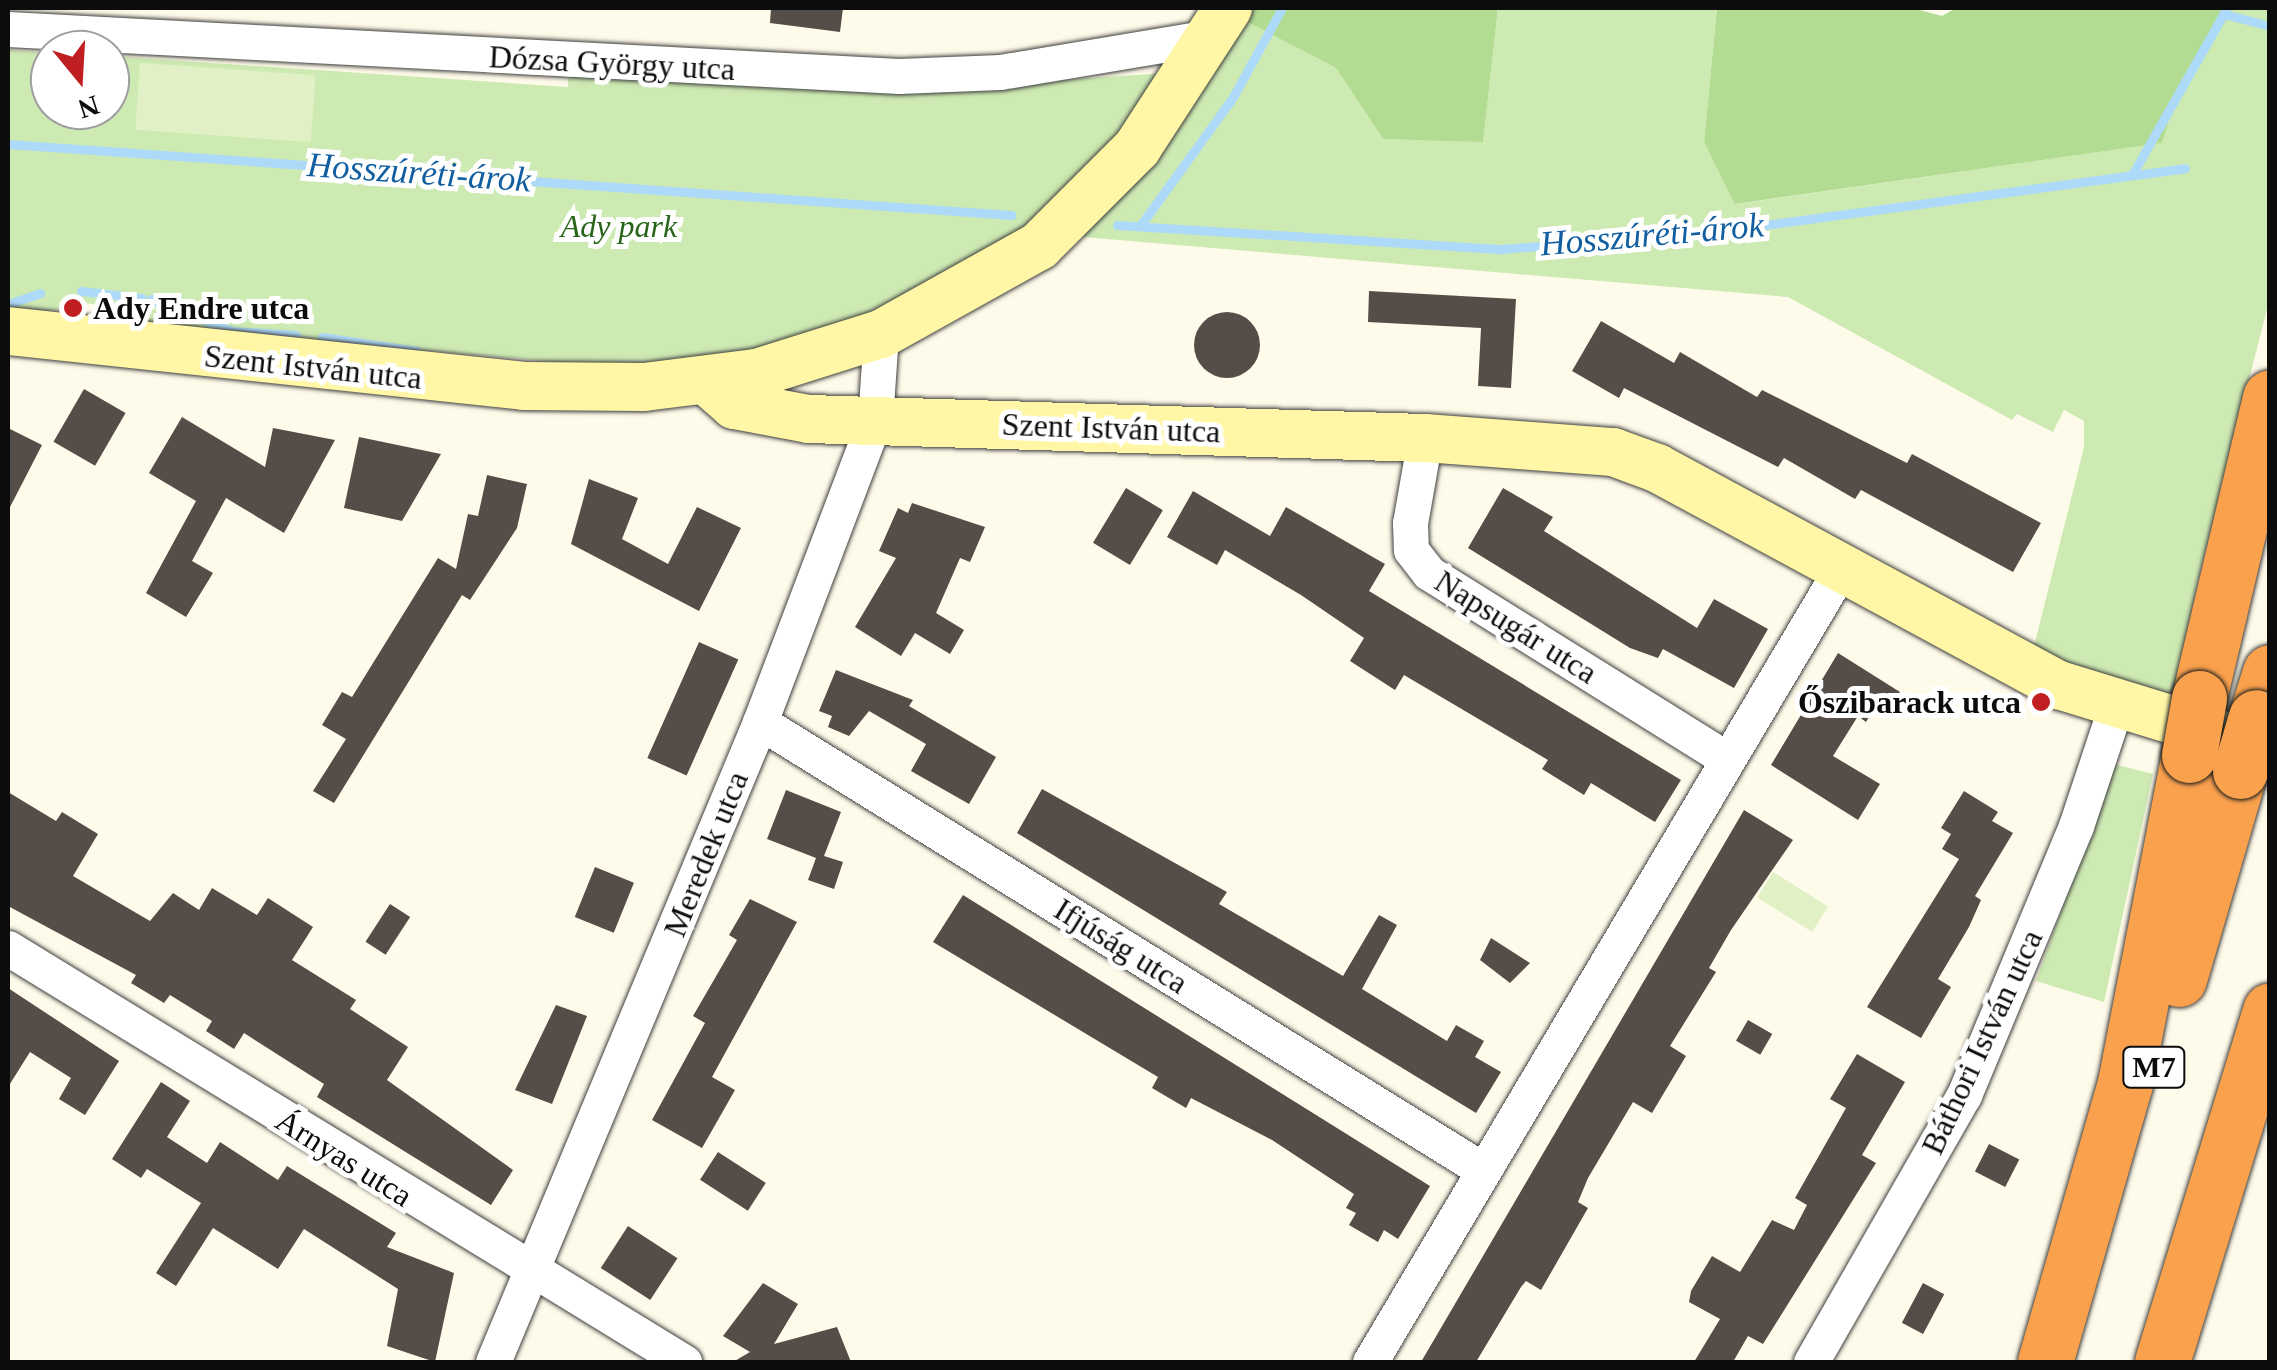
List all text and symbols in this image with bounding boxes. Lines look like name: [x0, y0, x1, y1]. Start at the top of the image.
north arrow: [30, 30, 130, 130]
street label: Dózsa György utca: [488, 37, 736, 89]
text: N: [74, 89, 103, 125]
water label: Hosszúréti-árok: [306, 144, 532, 202]
water label: Hosszúréti-árok: [1538, 204, 1766, 266]
park label: Ady park: [561, 207, 677, 245]
place label: Ady Endre utca: [93, 289, 309, 327]
marker: Ady Endre utca: [62, 297, 84, 319]
street label: Szent István utca: [202, 336, 424, 398]
street label: Szent István utca: [1001, 405, 1221, 451]
street label: Napsugár utca: [1428, 562, 1604, 692]
place label: Őszibarack utca: [1798, 683, 2021, 721]
marker: Őszibarack utca: [2030, 691, 2052, 713]
street label: Meredek utca: [655, 766, 757, 942]
street label: Ifjúság utca: [1047, 890, 1195, 1002]
street label: Báthori István utca: [1913, 924, 2051, 1160]
road number: M7: [2122, 1042, 2186, 1092]
street label: Árnyas utca: [269, 1101, 419, 1215]

